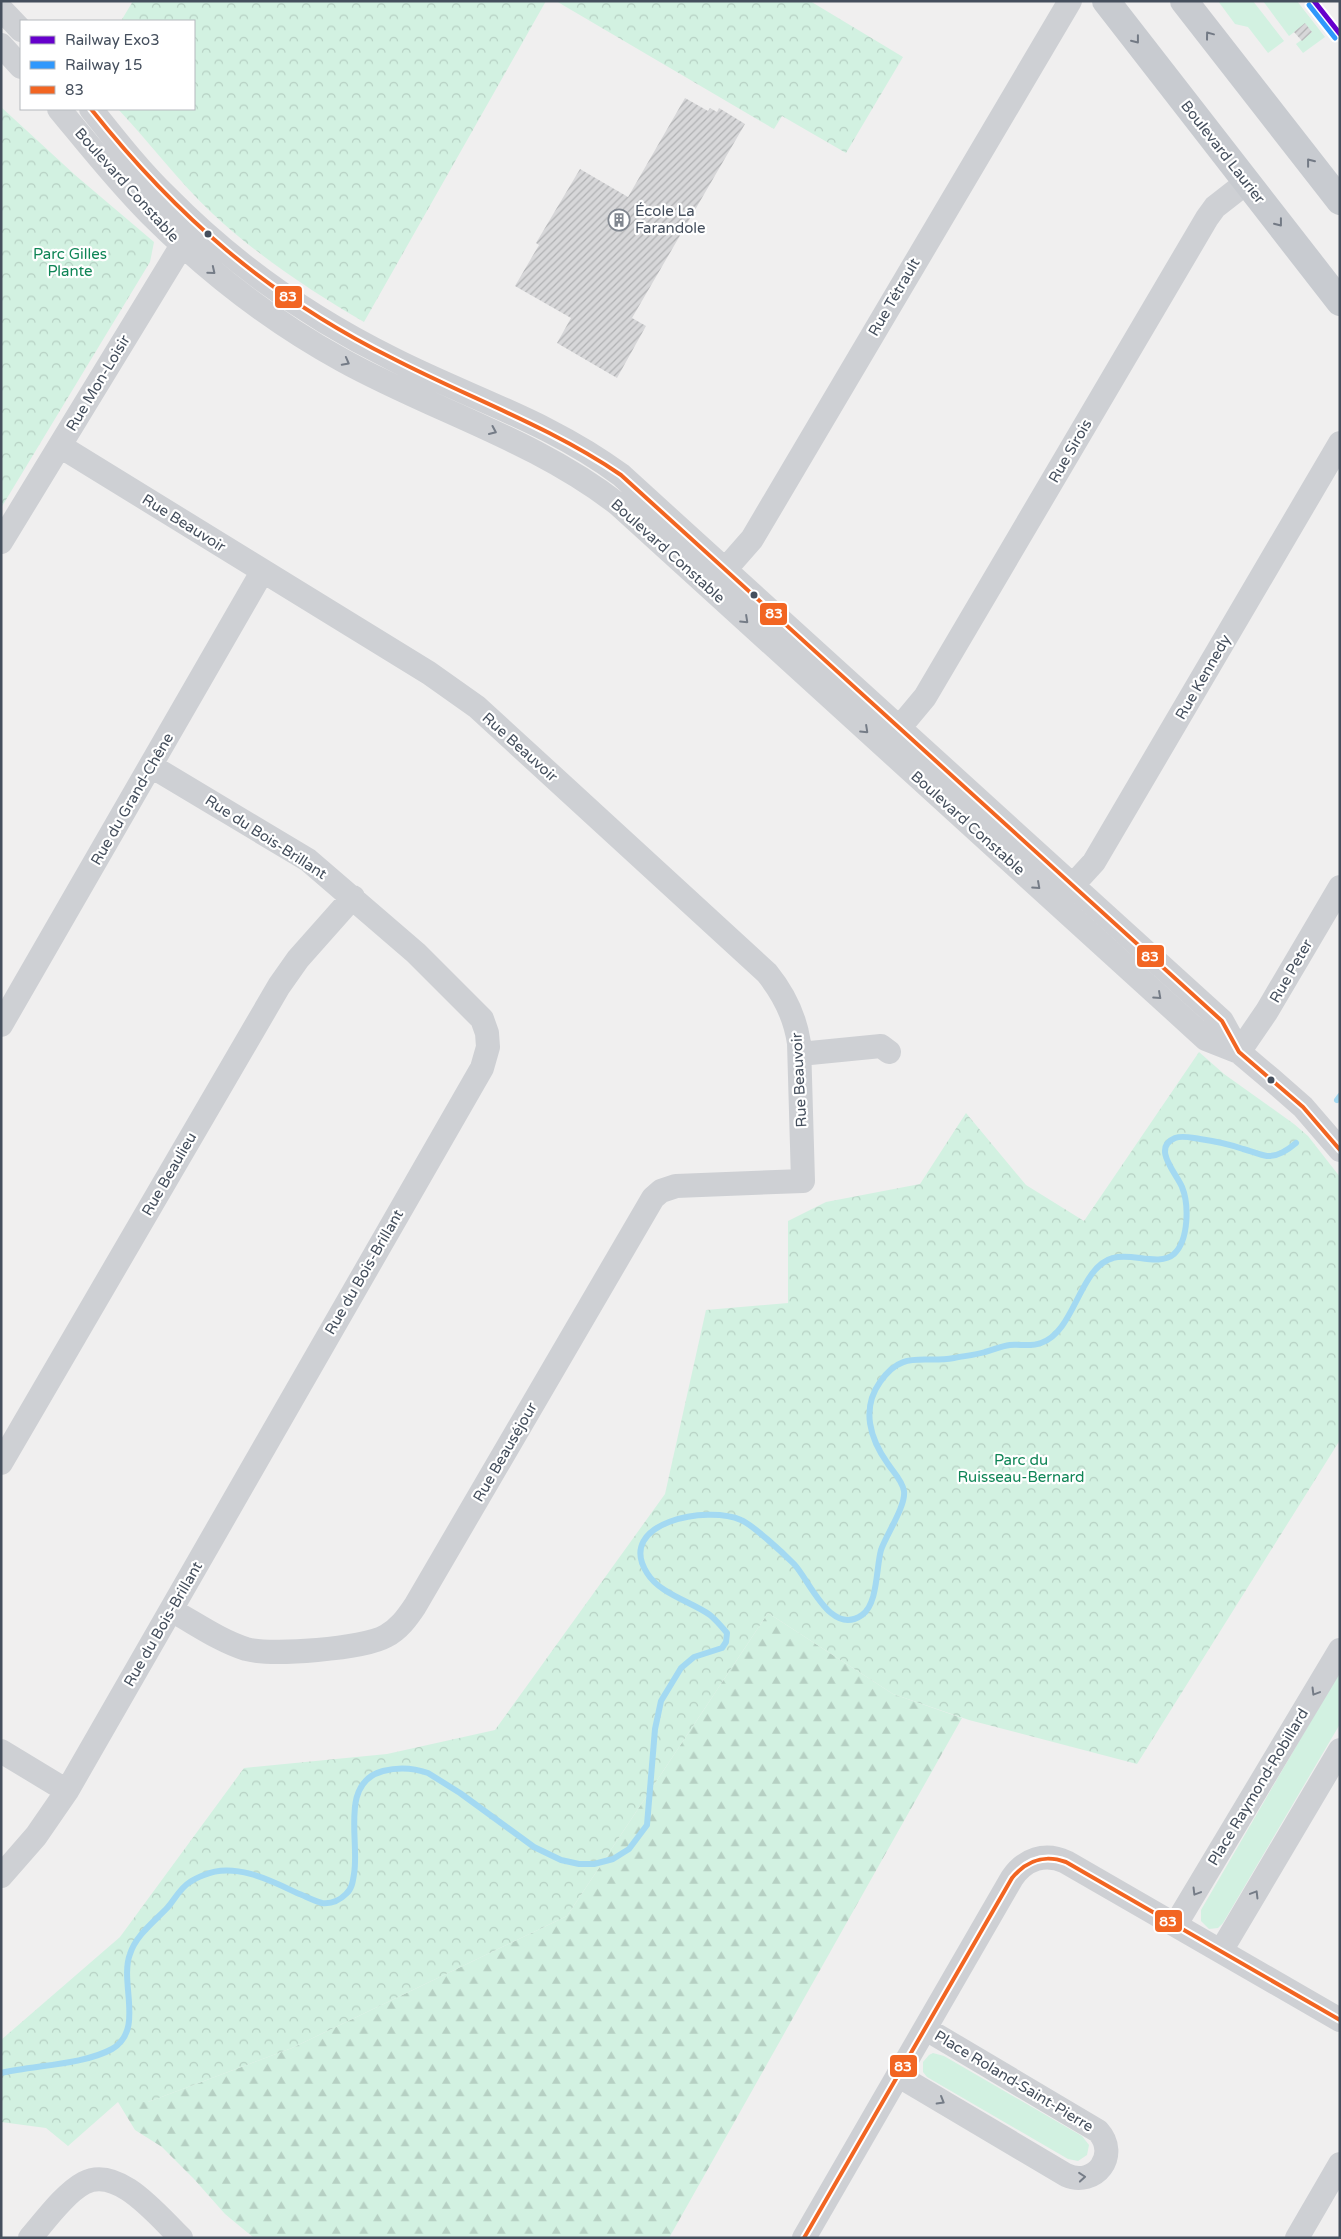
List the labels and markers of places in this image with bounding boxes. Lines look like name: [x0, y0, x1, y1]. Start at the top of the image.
place label: École La Farandole: [635, 202, 706, 237]
building icon: École La Farandole: [607, 208, 631, 232]
unlabelled marker: [203, 229, 213, 239]
unlabelled marker: [749, 590, 759, 600]
unlabelled marker: [1266, 1075, 1276, 1085]

